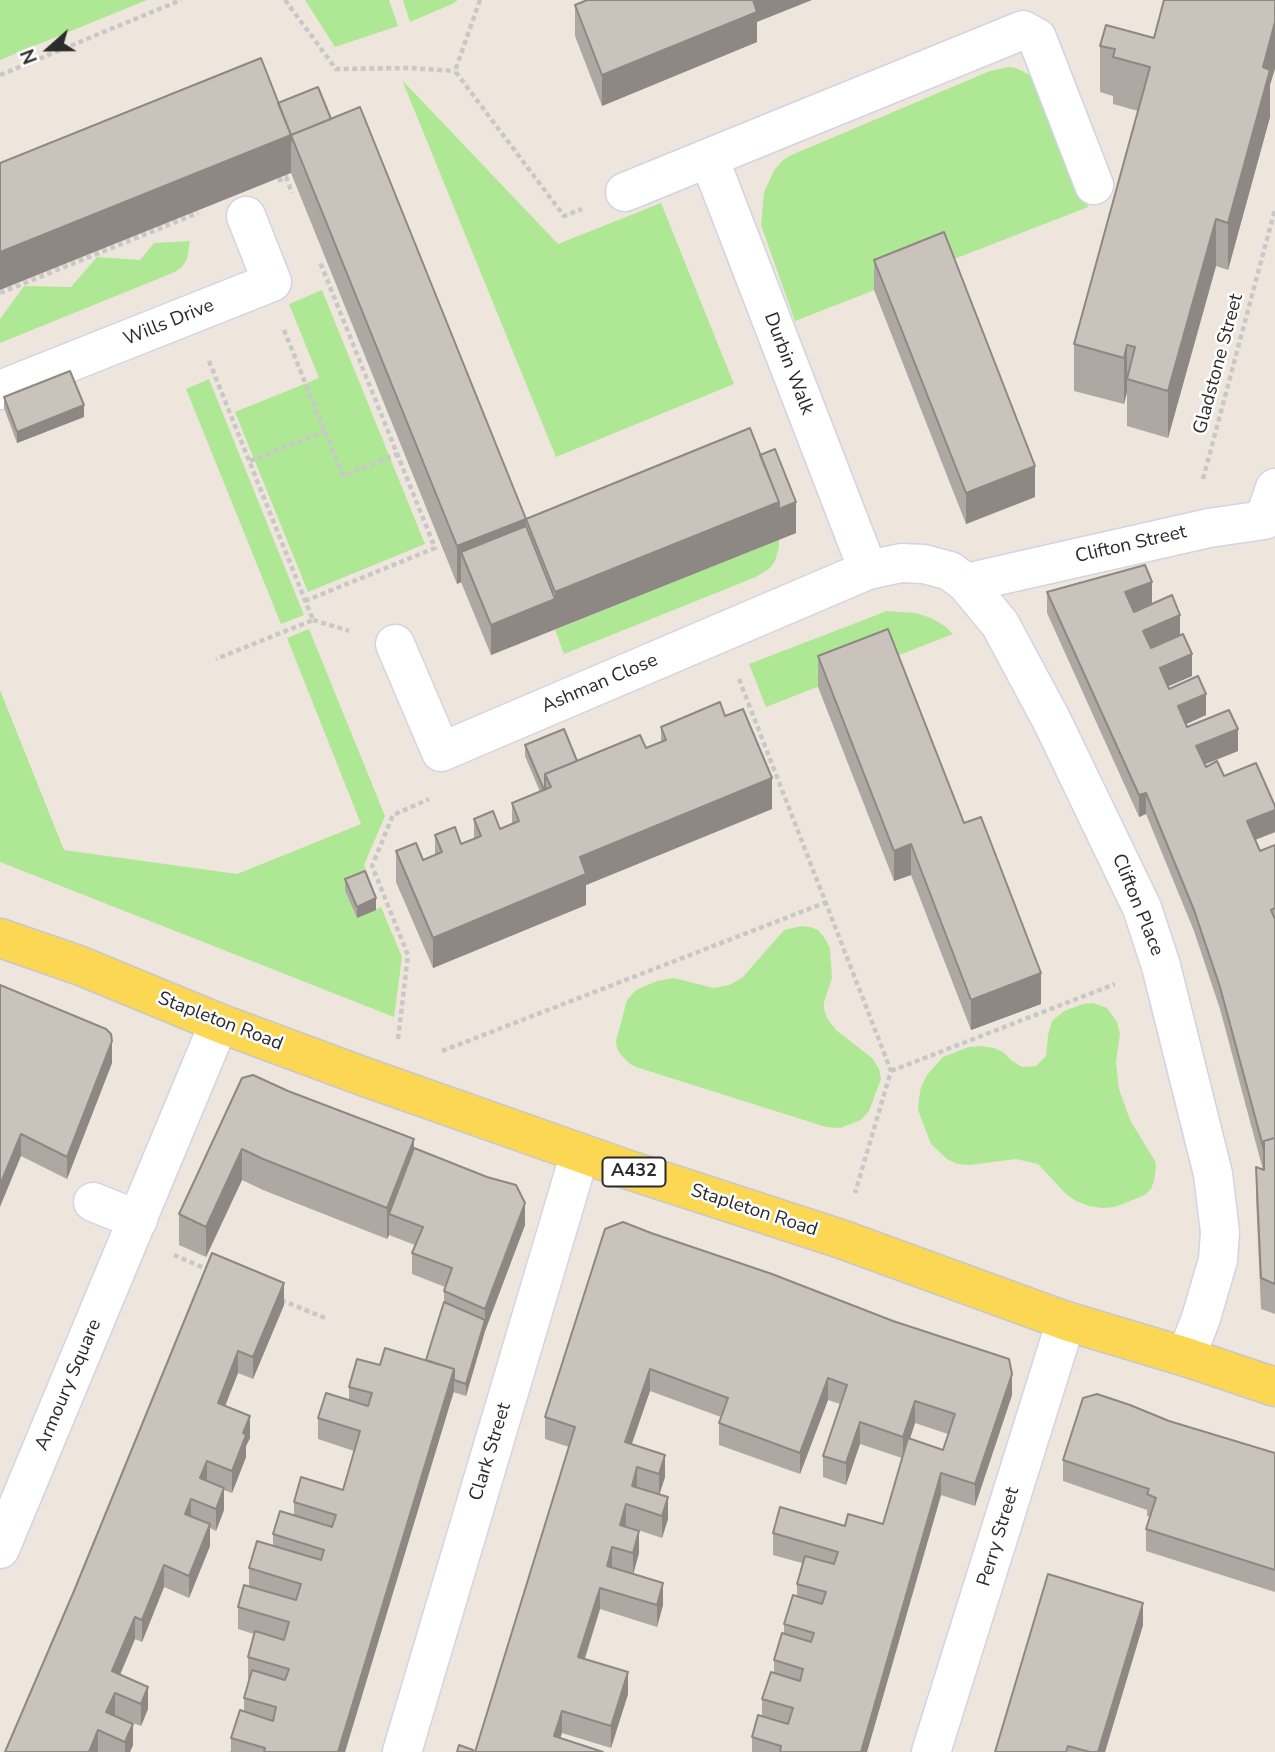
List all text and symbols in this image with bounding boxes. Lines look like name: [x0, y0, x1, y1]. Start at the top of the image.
north arrow: [14, 14, 84, 84]
text: N: [15, 45, 44, 68]
street label: Gladstone Street: [1189, 291, 1249, 437]
street label: Wills Drive: [120, 295, 218, 351]
street label: Durbin Walk: [758, 310, 818, 418]
street label: Clifton Street: [1073, 521, 1189, 569]
street label: Ashman Close: [539, 649, 661, 719]
street label: Clifton Place: [1106, 851, 1168, 959]
street label: Stapleton Road: [154, 988, 286, 1056]
road number: A432: [602, 1157, 666, 1186]
street label: Stapleton Road: [688, 1180, 820, 1242]
street label: Armoury Square: [31, 1316, 107, 1454]
street label: Clark Street: [465, 1400, 517, 1504]
street label: Perry Street: [973, 1485, 1025, 1589]

